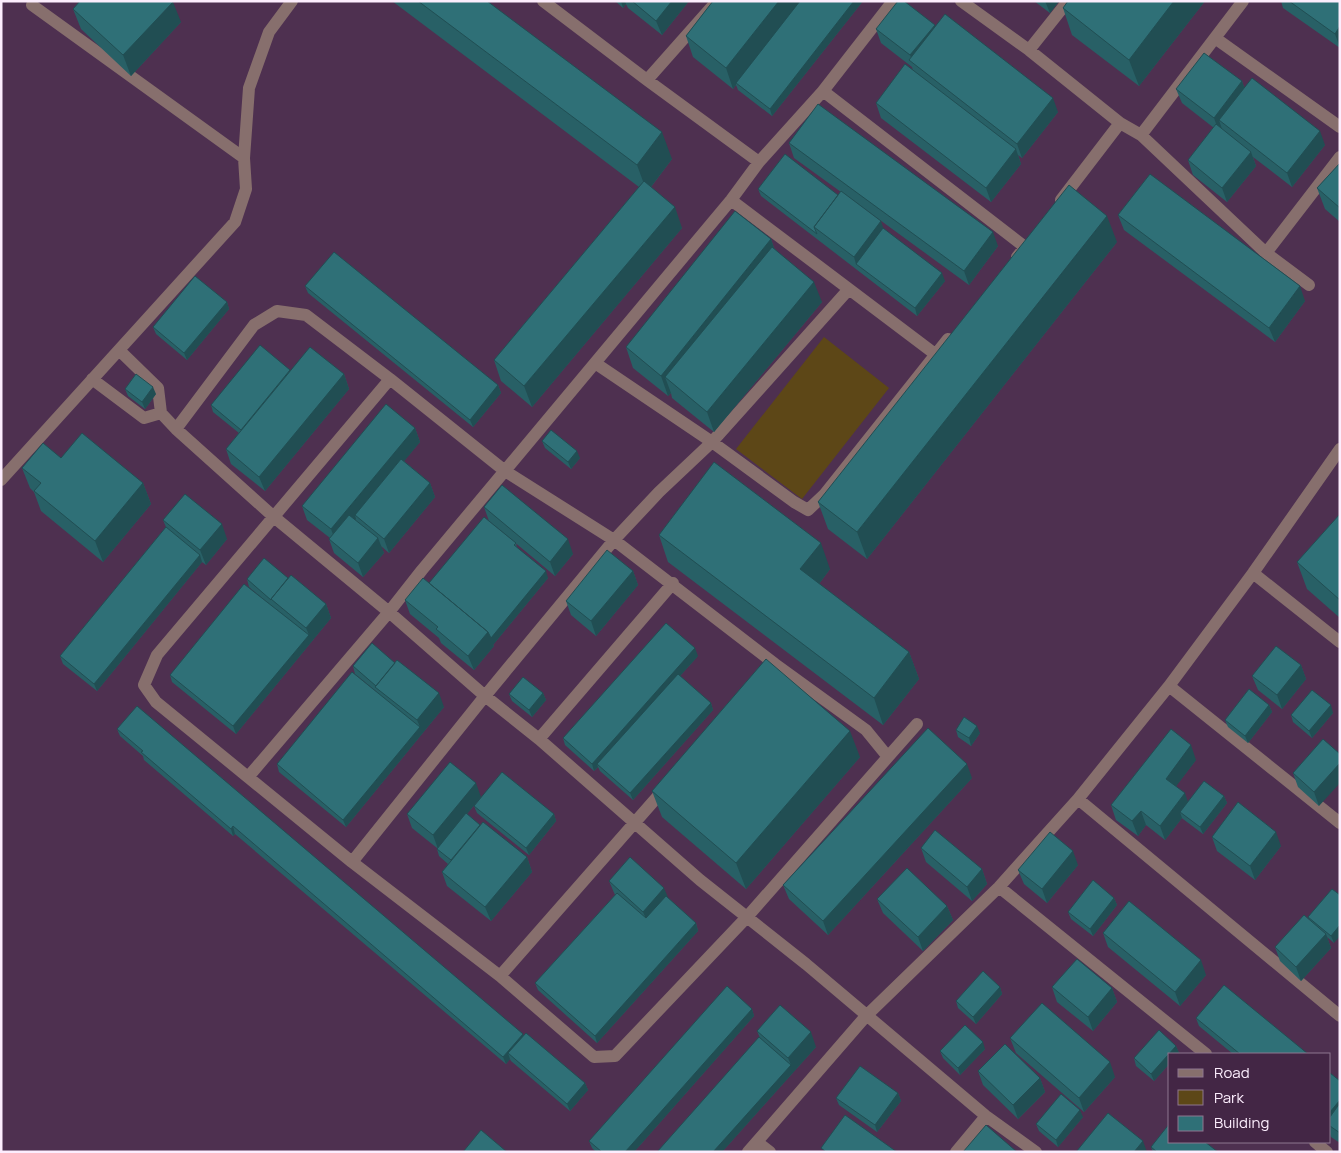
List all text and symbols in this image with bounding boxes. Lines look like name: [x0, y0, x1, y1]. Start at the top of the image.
legend: [1168, 1053, 1331, 1143]
text: Road: [1214, 1062, 1250, 1083]
text: Park: [1214, 1087, 1244, 1108]
text: Building: [1214, 1112, 1269, 1133]

